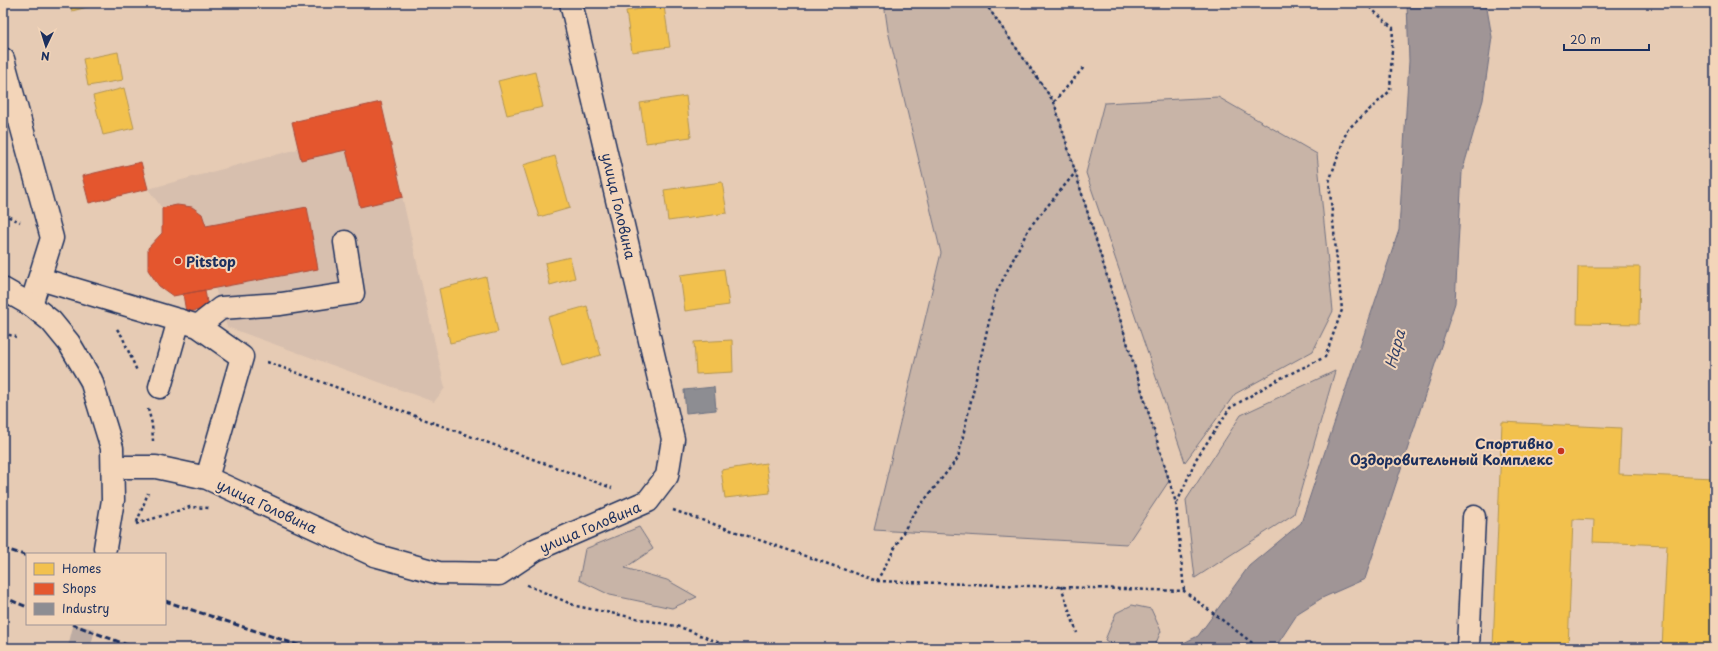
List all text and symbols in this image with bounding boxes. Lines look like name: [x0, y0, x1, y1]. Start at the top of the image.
north arrow: [26, 26, 66, 66]
scale bar: [1564, 26, 1649, 52]
text: 20 m: [1570, 30, 1601, 48]
text: N: [40, 48, 50, 65]
street label: улица Головина: [597, 151, 641, 261]
place label: Pitstop: [186, 251, 236, 272]
marker: Pitstop: [173, 256, 183, 266]
water label: Нара: [1378, 327, 1410, 371]
place label: Спортивно Оздоровительный Комплекс: [1350, 433, 1553, 470]
marker: Спортивно Оздоровительный Комплекс: [1556, 446, 1566, 456]
street label: улица Головина: [213, 474, 321, 539]
street label: улица Головина: [536, 496, 644, 558]
legend: [26, 553, 166, 625]
text: Homes: [62, 559, 101, 577]
text: Shops: [62, 579, 97, 597]
text: Industry: [62, 599, 110, 617]

